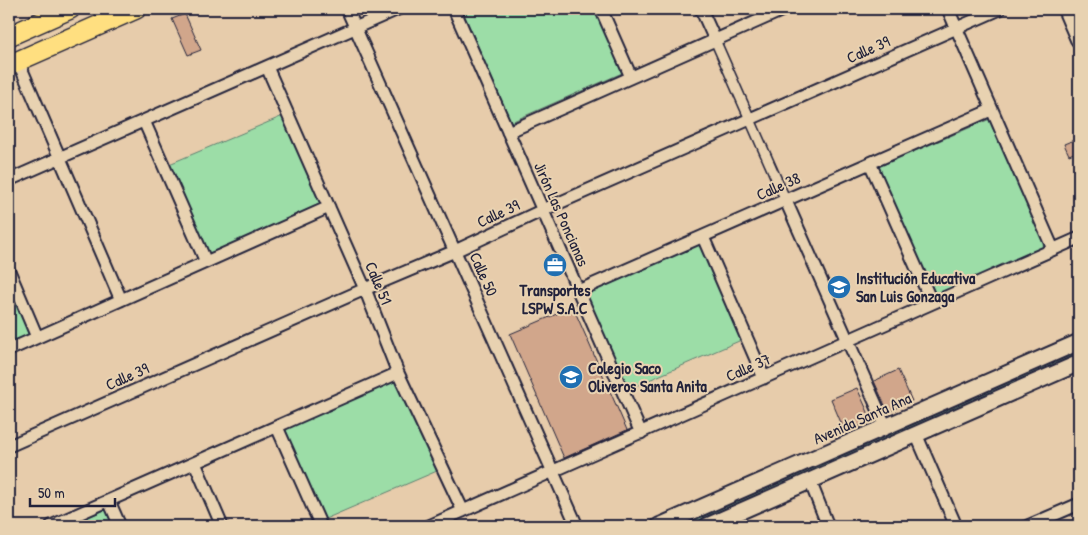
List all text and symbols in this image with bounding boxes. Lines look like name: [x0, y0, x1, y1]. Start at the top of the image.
street label: Calle 39: [843, 30, 893, 68]
street label: Jirón Las Poncianas: [529, 158, 595, 270]
street label: Calle 38: [752, 167, 804, 205]
street label: Calle 39: [473, 193, 523, 232]
street label: Calle 50: [465, 249, 503, 299]
office icon: Transportes LSPW S.A.C: [542, 252, 568, 278]
street label: Calle 51: [360, 258, 398, 308]
place label: Institución Educativa San Luis Gonzaga: [856, 267, 976, 308]
school or university icon: Institución Educativa San Luis Gonzaga: [826, 274, 852, 300]
place label: Transportes LSPW S.A.C: [519, 279, 591, 319]
street label: Calle 37: [722, 347, 774, 387]
street label: Calle 39: [102, 357, 152, 395]
place label: Colegio Saco Oliveros Santa Anita: [588, 357, 707, 397]
school or university icon: Colegio Saco Oliveros Santa Anita: [558, 364, 584, 390]
street label: Avenida Santa Ana: [809, 387, 915, 449]
scale bar: [30, 475, 115, 507]
text: 50 m: [38, 482, 65, 503]

